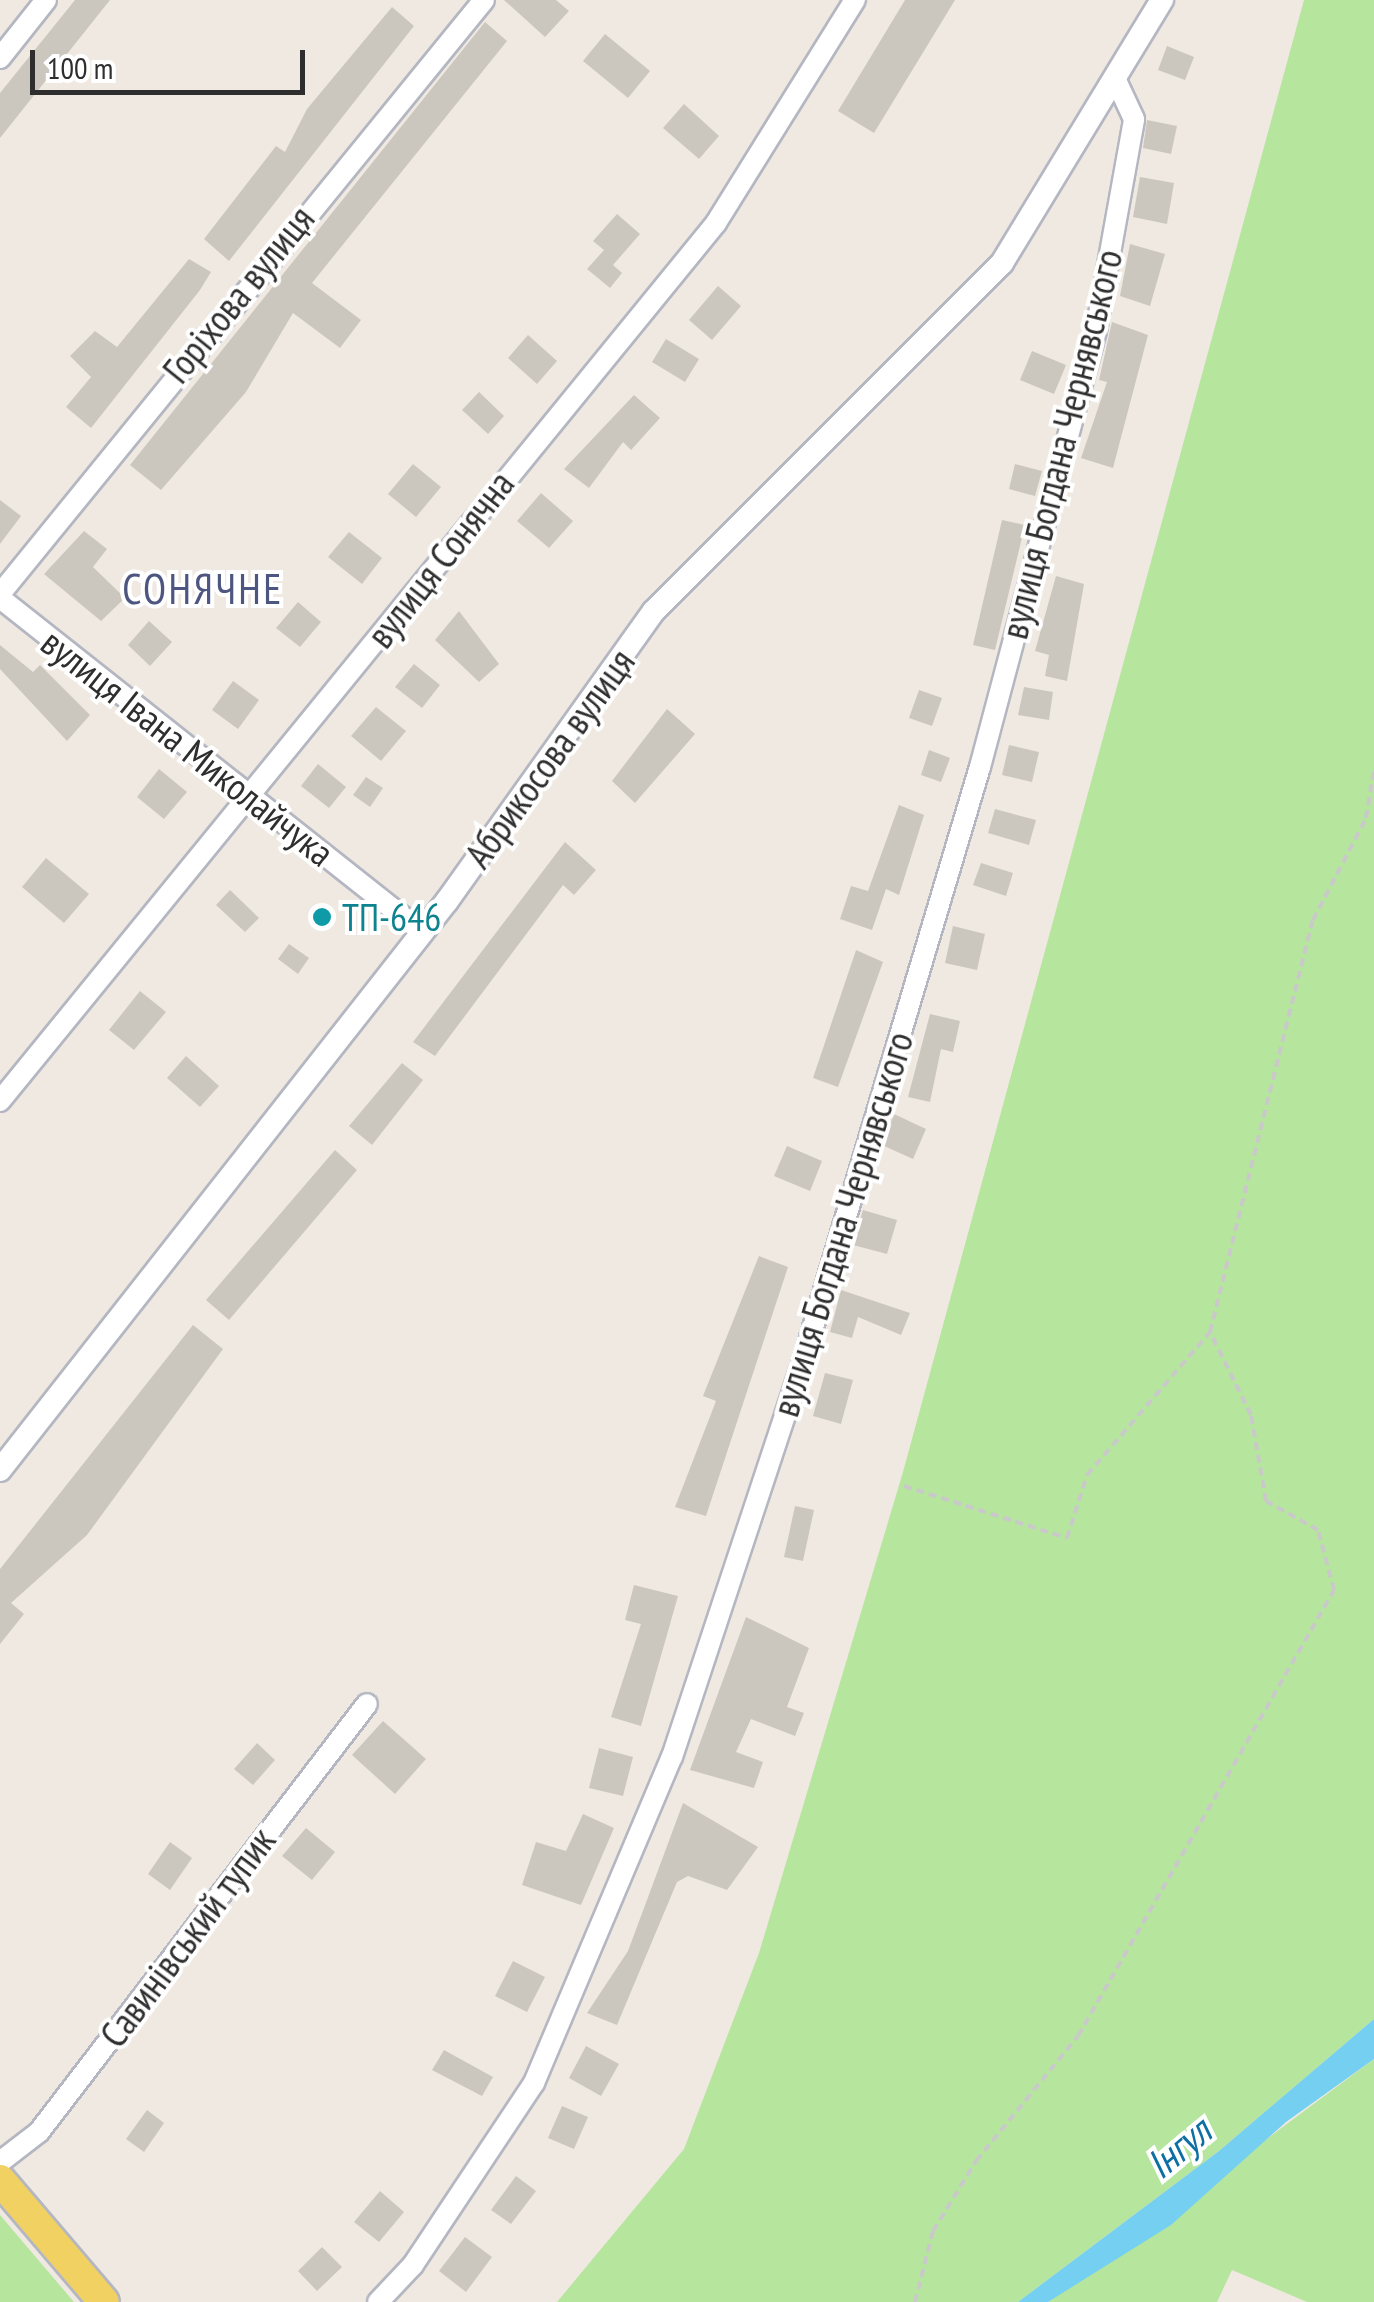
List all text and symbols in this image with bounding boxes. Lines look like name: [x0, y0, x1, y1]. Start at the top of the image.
scale bar: [35, 30, 310, 92]
text: 100 m: [47, 48, 113, 87]
street label: Горіхова вулиця: [153, 196, 323, 392]
street label: вулиця Богдана Чернявського: [991, 245, 1131, 643]
street label: вулиця Сонячна: [357, 462, 523, 656]
district label: СОНЯЧНЕ: [122, 564, 284, 614]
street label: вулиця Івана Миколайчука: [33, 619, 343, 875]
street label: Абрикосова вулиця: [454, 640, 644, 876]
place label: ТП-646: [342, 894, 441, 940]
marker: ТП-646: [311, 906, 333, 928]
street label: вулиця Богдана Чернявського: [762, 1026, 922, 1422]
street label: Савинівський тупик: [90, 1818, 284, 2056]
water label: Інгул: [1136, 2106, 1220, 2188]

